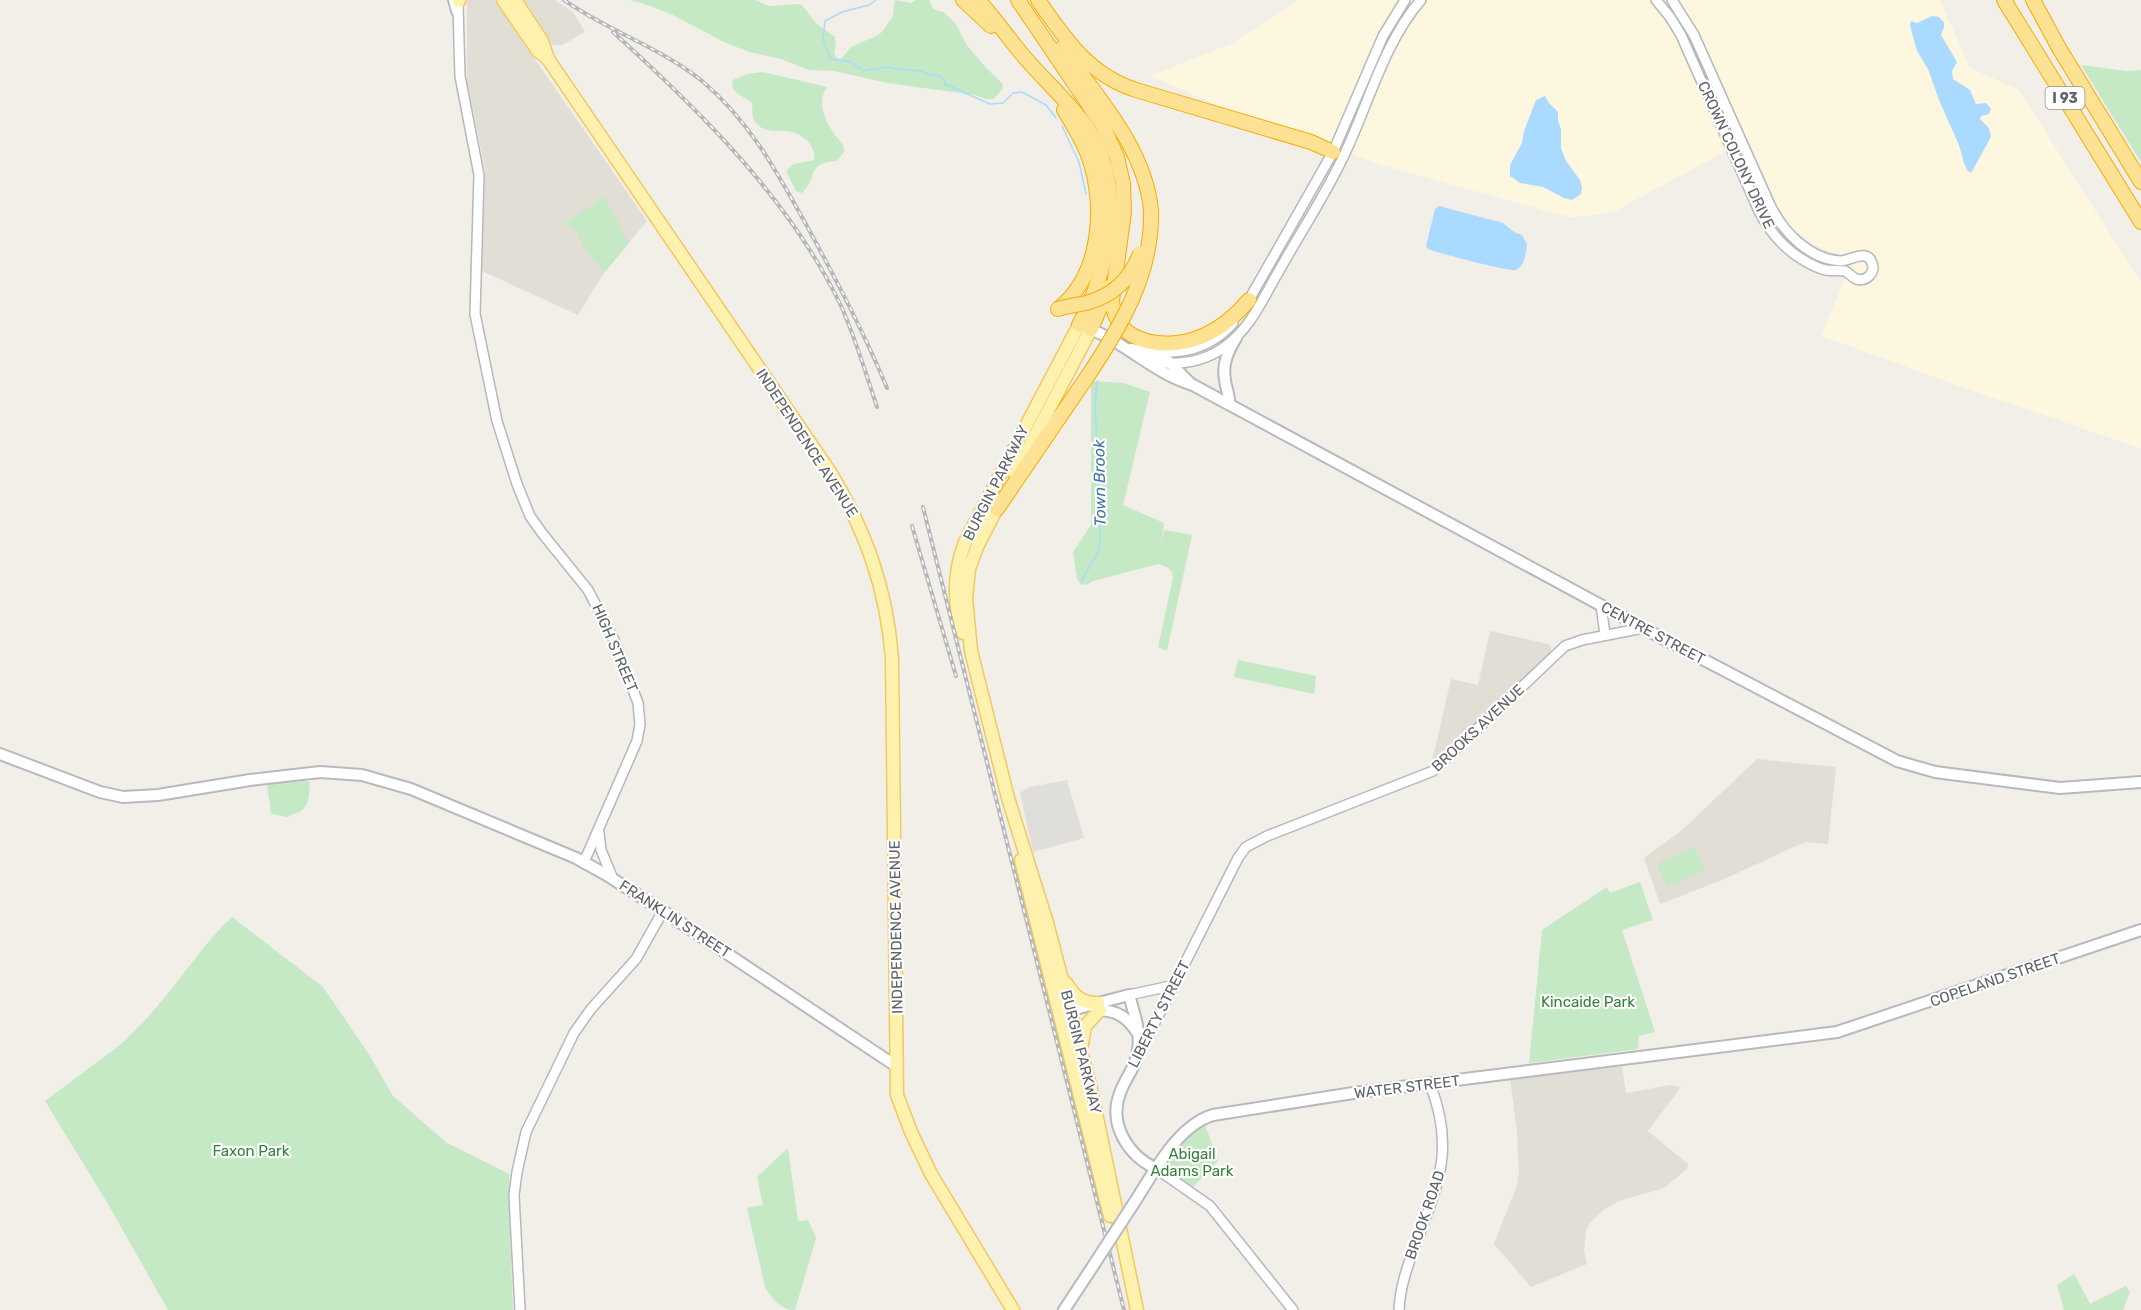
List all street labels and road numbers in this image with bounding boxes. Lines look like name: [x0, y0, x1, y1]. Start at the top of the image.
street label: CROWN COLONY DRIVE: [1694, 78, 1778, 232]
road number: I 93: [2046, 87, 2084, 109]
street label: INDEPENDENCE AVENUE: [752, 365, 862, 521]
street label: BURGIN PARKWAY: [959, 422, 1033, 544]
street label: CENTRE STREET: [1598, 598, 1708, 668]
street label: HIGH STREET: [588, 601, 642, 695]
street label: BROOKS AVENUE: [1428, 681, 1528, 775]
street label: INDEPENDENCE AVENUE: [885, 840, 907, 1014]
street label: FRANKLIN STREET: [616, 876, 734, 962]
street label: COPELAND STREET: [1928, 949, 2063, 1011]
street label: LIBERTY STREET: [1124, 957, 1194, 1070]
street label: BURGIN PARKWAY: [1057, 988, 1105, 1116]
street label: WATER STREET: [1353, 1072, 1461, 1102]
street label: BROOK ROAD: [1401, 1168, 1449, 1262]

